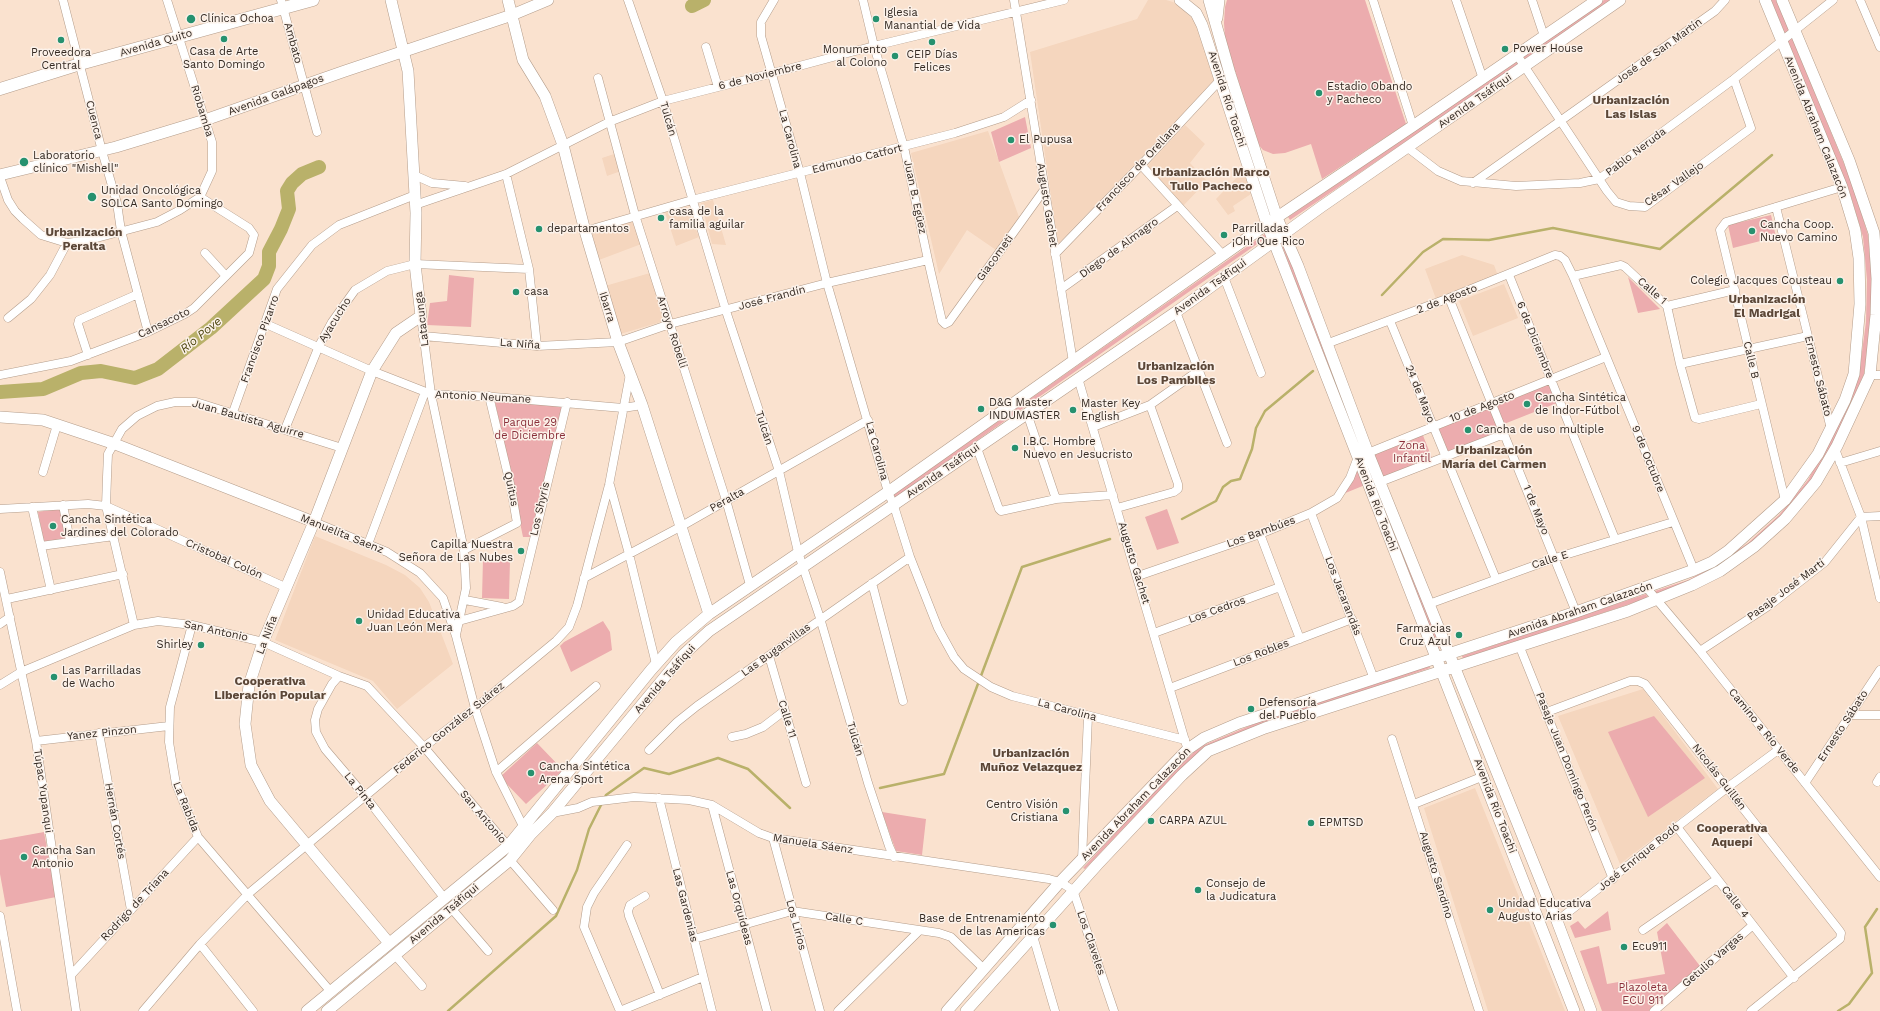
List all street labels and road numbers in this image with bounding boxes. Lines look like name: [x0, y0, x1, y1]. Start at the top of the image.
street label: José de San Martín: [1613, 15, 1705, 87]
street label: Ambato: [281, 21, 305, 65]
street label: Avenida Quito: [118, 26, 194, 60]
street label: Avenida Río Toachi: [1205, 49, 1249, 149]
street label: Avenida Abraham Calazacón: [1781, 54, 1851, 200]
street label: 6 de Noviembre: [717, 59, 803, 93]
street label: Avenida Tsáfiqui: [1436, 71, 1514, 131]
street label: Avenida Galápagos: [226, 72, 326, 118]
street label: Riobamba: [188, 83, 216, 139]
street label: Cuenca: [83, 99, 105, 141]
street label: Tulcán: [657, 100, 679, 138]
street label: La Carolina: [776, 108, 804, 170]
street label: Francisco de Orellana: [1093, 120, 1183, 214]
street label: Pablo Neruda: [1603, 125, 1669, 179]
street label: Edmundo Catfort: [811, 141, 903, 177]
street label: Juan B. Egüez: [901, 159, 929, 235]
street label: César Vallejo: [1642, 159, 1706, 209]
street label: Augusto Gachet: [1034, 162, 1060, 248]
street label: Diego de Almagro: [1077, 215, 1161, 281]
street label: Giacometi: [974, 232, 1016, 284]
street label: Avenida Tsáfiqui: [1171, 256, 1249, 318]
street label: Calle 1: [1635, 275, 1669, 307]
street label: 2 de Agosto: [1415, 281, 1479, 317]
street label: José Frandín: [737, 283, 807, 313]
street label: Ibarra: [596, 290, 618, 324]
street label: Latacunga: [412, 291, 432, 347]
street label: Francisco Pizarro: [238, 293, 282, 385]
street label: Arroyo Robelli: [654, 294, 690, 370]
street label: Ayacucho: [316, 295, 354, 345]
street label: 6 de Diciembre: [1514, 300, 1556, 380]
street label: Cansacoto: [136, 305, 192, 341]
street label: Ernesto Sábato: [1802, 334, 1834, 418]
street label: La Niña: [499, 336, 541, 352]
street label: Calle B: [1740, 340, 1762, 380]
street label: 24 de Mayo: [1402, 363, 1438, 425]
street label: Antonio Neumane: [435, 388, 531, 406]
street label: 10 de Agosto: [1448, 389, 1516, 425]
street label: Juan Bautista Aguirre: [191, 397, 305, 441]
street label: Tulcán: [752, 409, 776, 447]
street label: La Carolina: [863, 420, 891, 482]
street label: 9 de Octubre: [1629, 424, 1667, 494]
street label: Avenida Tsáfiqui: [904, 441, 982, 501]
street label: Avenida Río Toachi: [1352, 455, 1400, 553]
street label: Quitus: [501, 470, 521, 508]
street label: Los Shyris: [527, 481, 553, 537]
street label: 1 de Mayo: [1520, 483, 1552, 537]
street label: Peralta: [707, 485, 747, 515]
street label: Manuelita Saenz: [298, 511, 386, 557]
street label: Los Bambúes: [1225, 513, 1297, 551]
street label: Augusto Gachet: [1115, 520, 1153, 606]
street label: Cristobal Colón: [183, 536, 265, 582]
street label: Calle E: [1530, 548, 1570, 572]
street label: Los Jacarandás: [1322, 555, 1364, 637]
street label: Pasaje José Martí: [1745, 556, 1827, 624]
street label: Avenida Abraham Calazacón: [1506, 579, 1654, 641]
street label: Los Cedros: [1187, 594, 1247, 626]
street label: La Niña: [254, 614, 280, 656]
street label: San Antonio: [183, 618, 249, 644]
street label: Las Buganvillas: [739, 620, 813, 680]
street label: Los Robles: [1231, 636, 1291, 670]
street label: Avenida Tsáfiqui: [631, 642, 699, 716]
street label: Federico González Suárez: [391, 679, 507, 777]
street label: Camino a Río Verde: [1726, 686, 1802, 776]
street label: Ernesto Sábato: [1815, 688, 1871, 764]
street label: Pasaje Juan Domingo Perón: [1533, 690, 1601, 834]
street label: La Carolina: [1036, 696, 1098, 724]
street label: Calle 11: [775, 698, 799, 740]
street label: Tulcán: [844, 720, 866, 758]
street label: Yanez Pinzon: [67, 723, 137, 743]
street label: Nicolás Guillén: [1689, 741, 1749, 813]
street label: Avenida Abraham Calazacón: [1078, 745, 1194, 863]
street label: Túpac Yupanqui: [31, 748, 55, 834]
street label: Avenida Río Toachi: [1471, 757, 1519, 855]
street label: La Pinta: [341, 770, 379, 812]
street label: La Rabida: [170, 780, 202, 834]
street label: Hernán Cortés: [102, 782, 128, 860]
street label: San Antonio: [457, 788, 509, 846]
street label: José Enrique Rodó: [1596, 820, 1682, 894]
street label: Augusto Sandino: [1416, 830, 1456, 920]
street label: Manuela Sáenz: [772, 831, 854, 857]
street label: Rodrigo de Triana: [98, 866, 172, 944]
street label: Las Gardenias: [669, 867, 701, 943]
street label: Las Orquídeas: [723, 869, 755, 947]
street label: Avenida Tsáfiqui: [406, 881, 482, 947]
street label: Calle 4: [1718, 883, 1752, 921]
street label: Los Lirios: [783, 898, 809, 952]
street label: Calle C: [824, 909, 864, 929]
street label: Los Claveles: [1074, 909, 1108, 977]
street label: Getulio Vargas: [1680, 930, 1746, 990]

